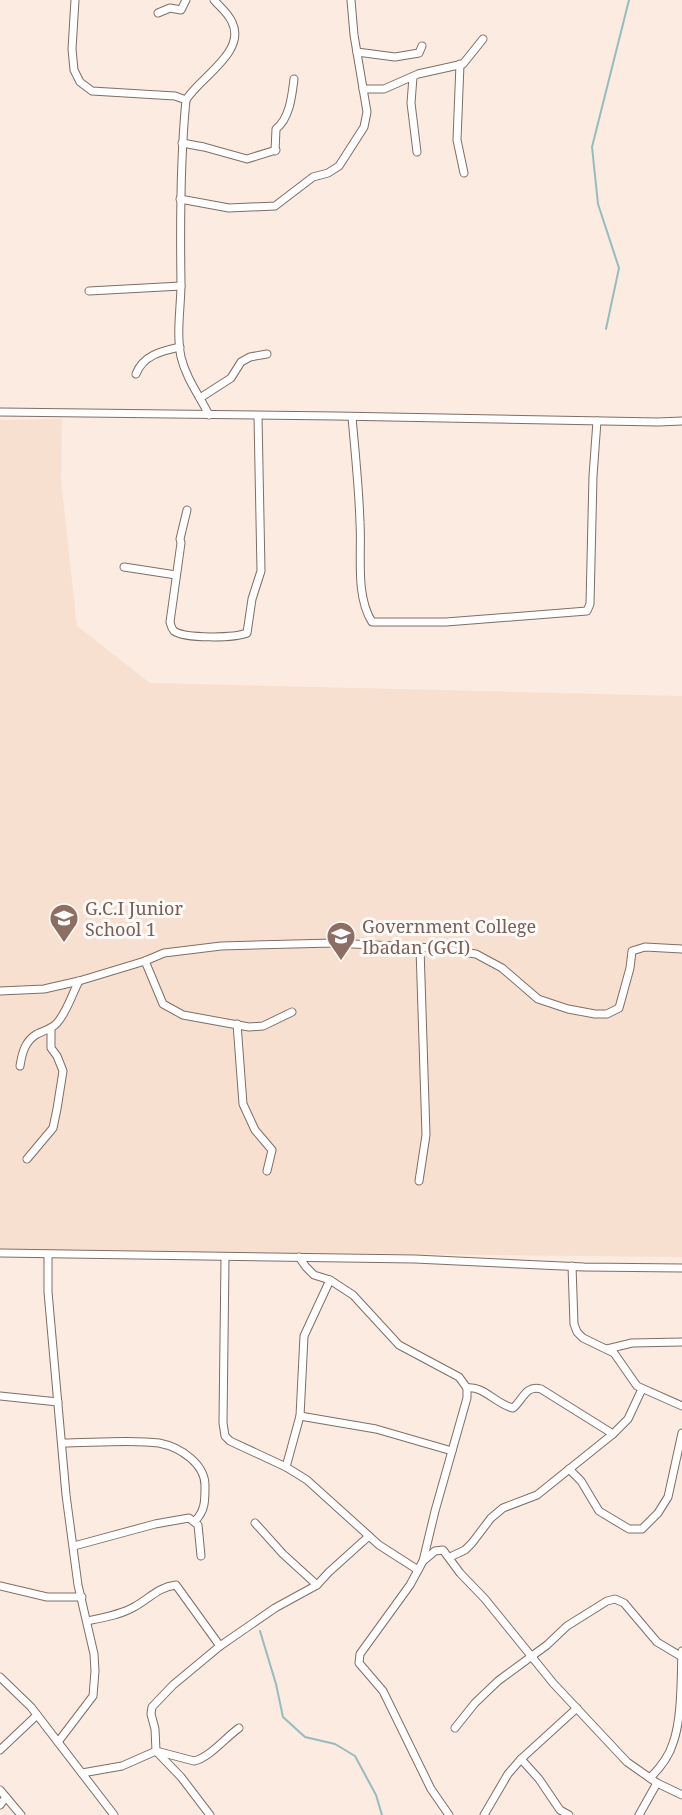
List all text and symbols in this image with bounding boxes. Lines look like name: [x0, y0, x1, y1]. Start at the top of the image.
place label: G.C.I Junior School 1: [85, 896, 183, 941]
school or university icon: G.C.I Junior School 1: [48, 902, 80, 944]
place label: Government College Ibadan (GCI): [362, 914, 536, 959]
school or university icon: Government College Ibadan (GCI): [325, 920, 357, 962]

